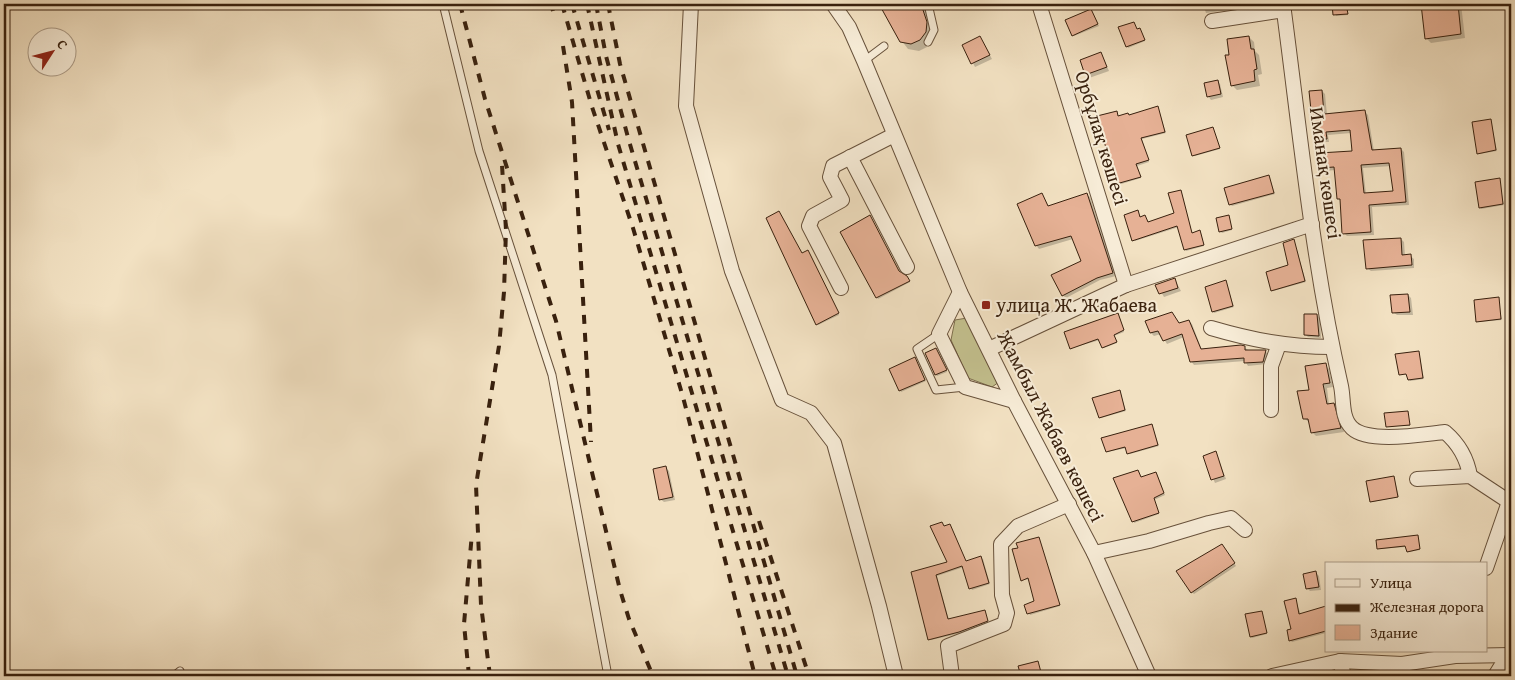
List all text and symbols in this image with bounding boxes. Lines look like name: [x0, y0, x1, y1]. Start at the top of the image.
north arrow: [28, 28, 78, 78]
text: С: [52, 35, 73, 54]
street label: Орбұлақ көшесі: [1068, 67, 1137, 209]
street label: Иманақ көшесі: [1303, 105, 1350, 241]
place label: улица Ж. Жабаева: [995, 290, 1158, 319]
marker: улица Ж. Жабаева: [980, 299, 992, 311]
street label: Жамбыл Жабаев көшесі: [990, 324, 1113, 527]
legend: [1325, 562, 1488, 652]
text: Улица: [1370, 572, 1413, 593]
text: Железная дорога: [1369, 596, 1485, 617]
text: Здание: [1370, 622, 1418, 643]

